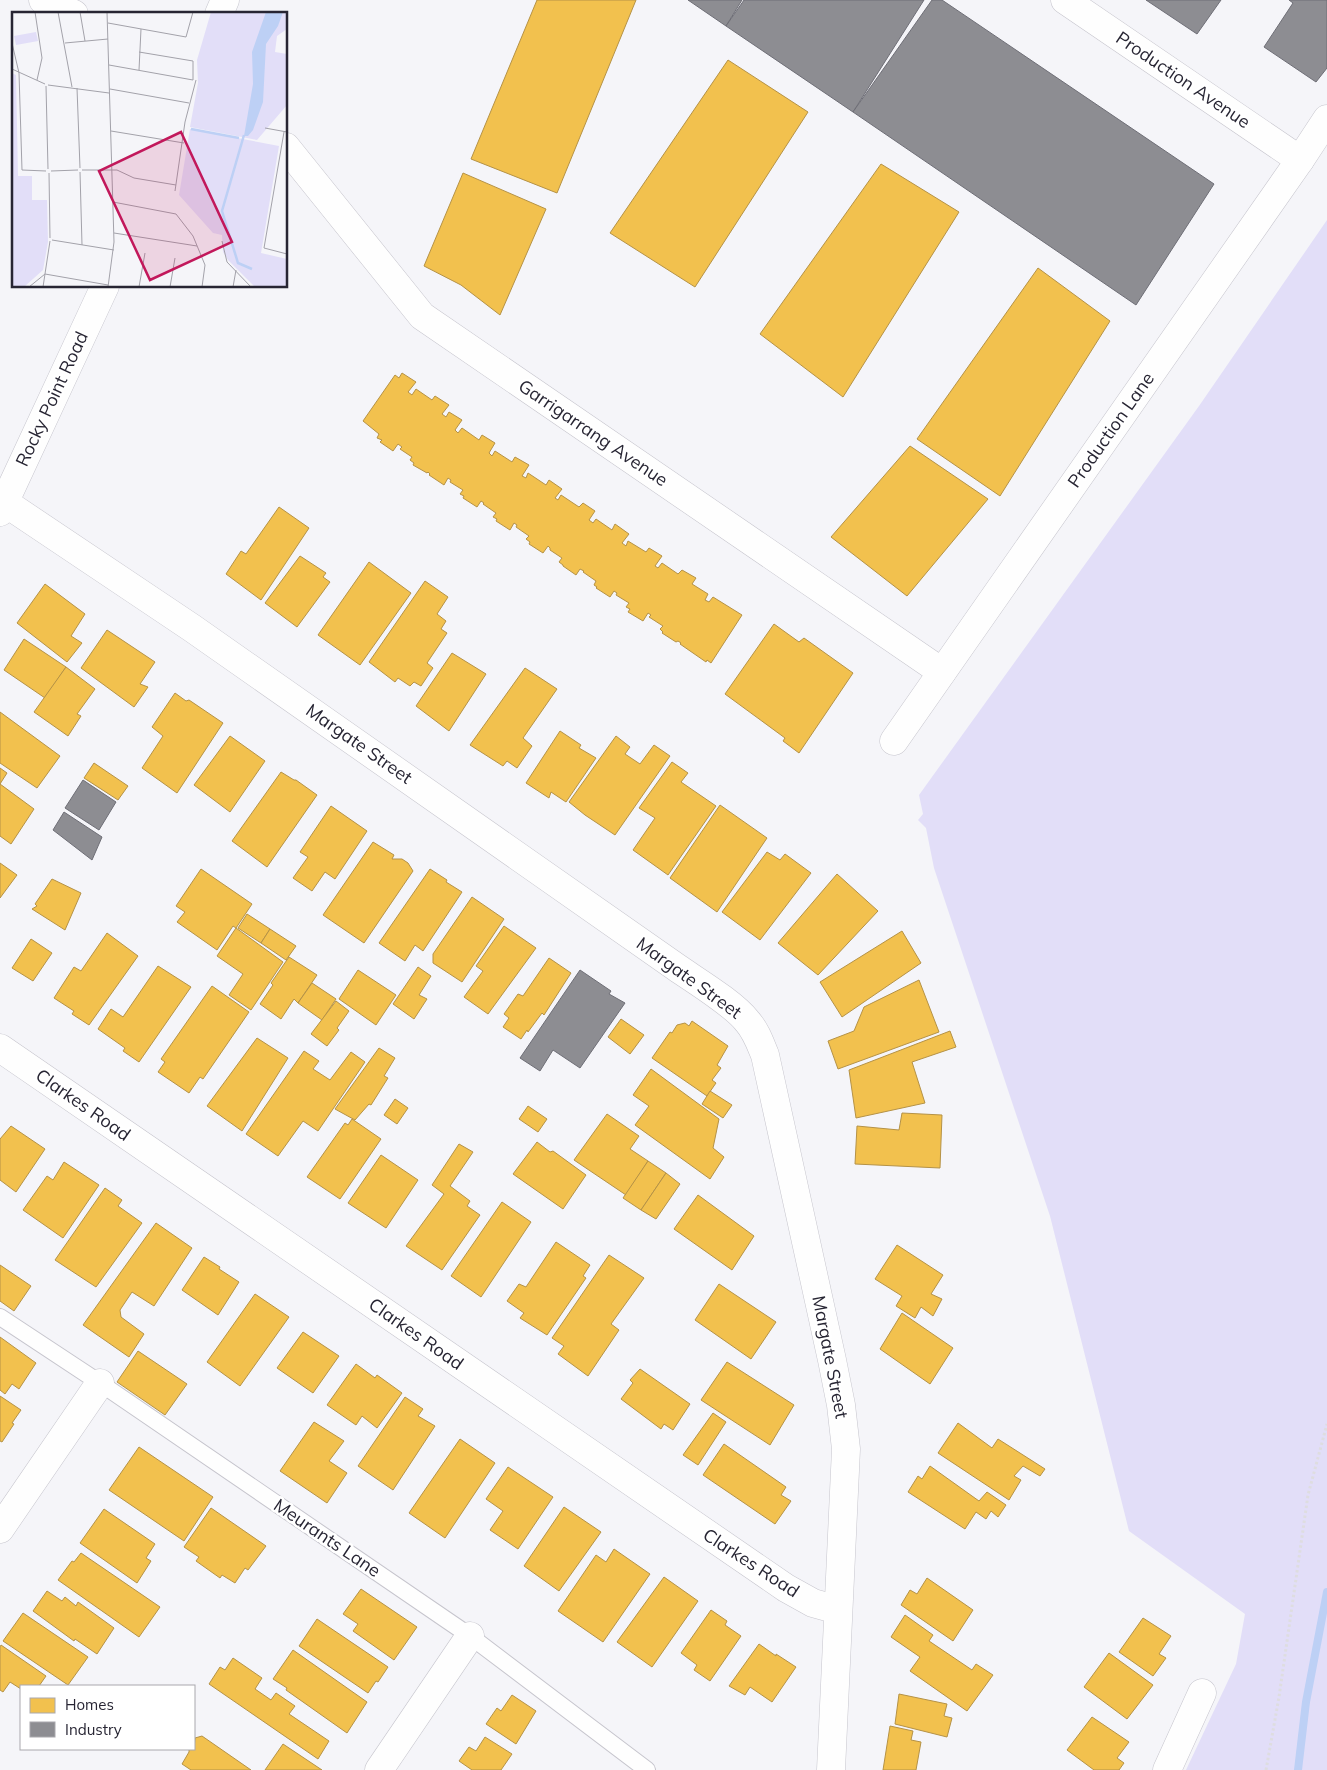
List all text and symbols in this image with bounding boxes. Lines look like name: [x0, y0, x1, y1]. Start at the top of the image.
inset map: [12, 12, 288, 288]
street label: Production Avenue: [1112, 26, 1255, 133]
street label: Rocky Point Road: [10, 328, 93, 470]
street label: Production Lane: [1062, 368, 1159, 492]
street label: Garrigarrang Avenue: [514, 374, 672, 491]
street label: Margate Street: [302, 698, 417, 789]
street label: Margate Street: [632, 932, 747, 1024]
street label: Clarkes Road: [31, 1063, 135, 1146]
street label: Clarkes Road: [364, 1292, 468, 1375]
street label: Margate Street: [807, 1293, 854, 1420]
street label: Meurants Lane: [269, 1493, 385, 1582]
street label: Clarkes Road: [699, 1523, 804, 1602]
legend: [20, 1685, 195, 1750]
text: Homes: [65, 1695, 114, 1714]
text: Industry: [65, 1720, 122, 1739]

